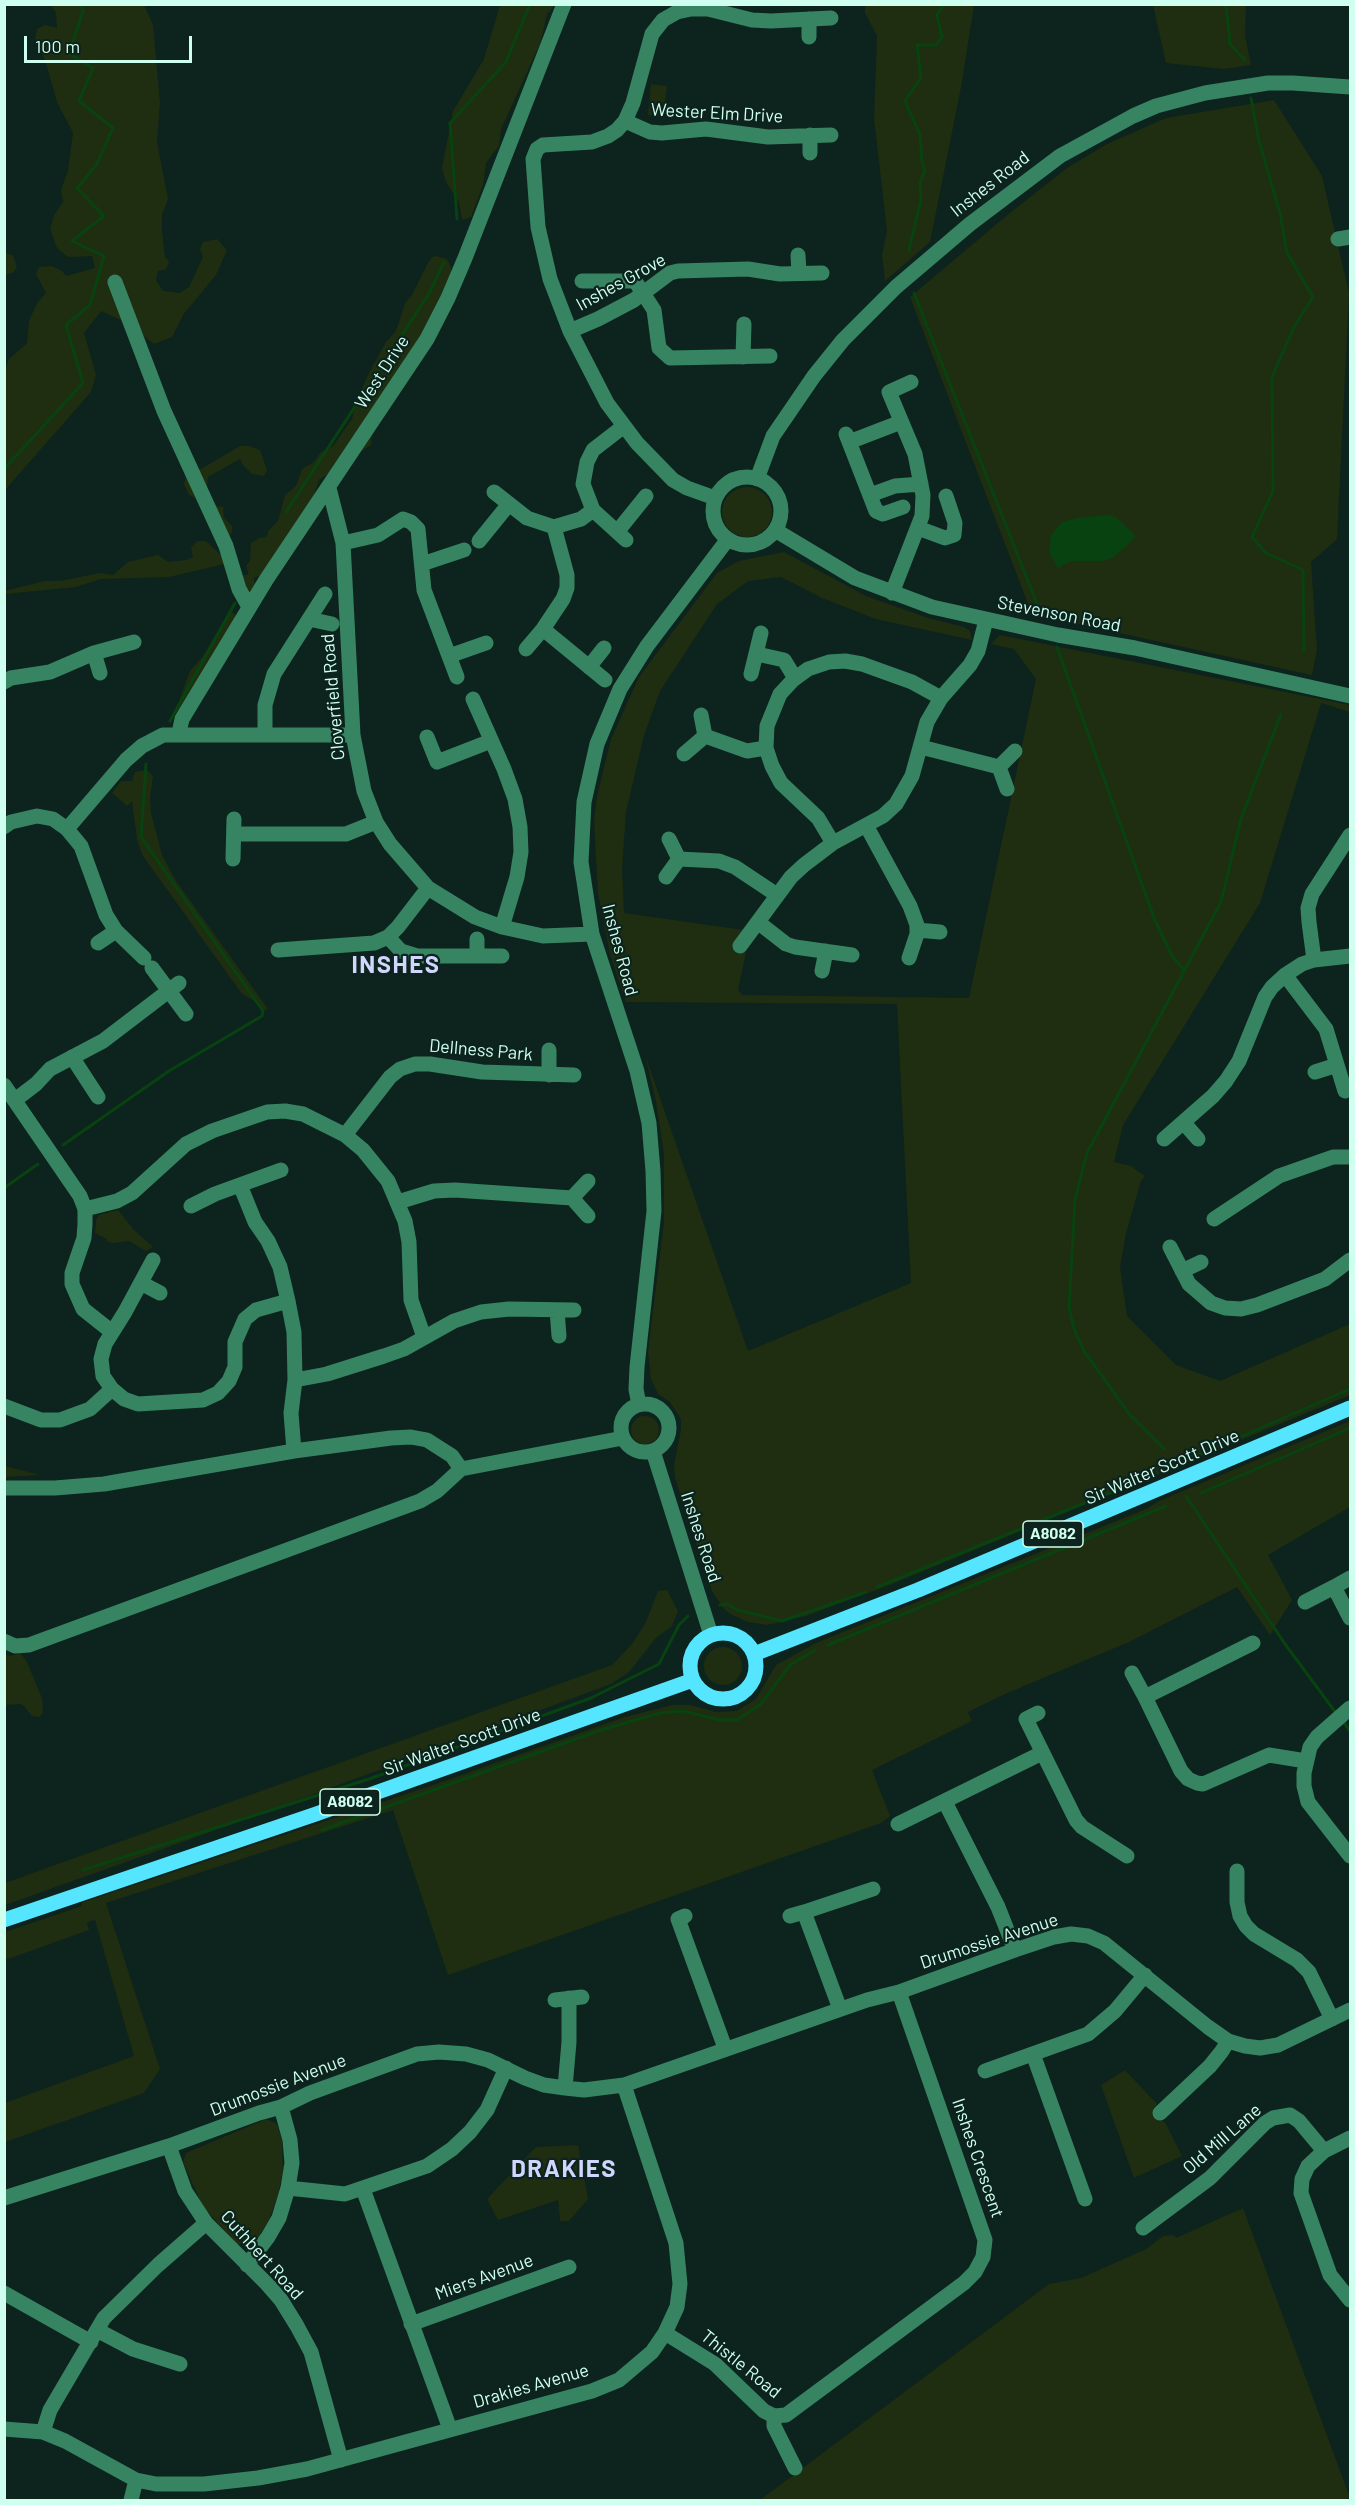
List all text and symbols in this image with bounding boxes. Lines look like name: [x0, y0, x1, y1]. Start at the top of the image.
scale bar: [27, 24, 195, 62]
text: 100 m: [35, 35, 80, 57]
street label: Wester Elm Drive: [650, 99, 784, 127]
street label: Inshes Road: [946, 147, 1034, 221]
street label: Inshes Grove: [572, 249, 670, 315]
street label: West Drive: [350, 331, 414, 413]
street label: Stevenson Road: [995, 591, 1123, 637]
street label: Cloverfield Road: [317, 633, 349, 761]
street label: Inshes Road: [597, 902, 643, 998]
district label: INSHES: [352, 951, 440, 979]
street label: Dellness Park: [428, 1035, 534, 1065]
street label: Sir Walter Scott Drive: [1081, 1425, 1243, 1509]
street label: Inshes Road: [676, 1489, 726, 1585]
road number: A8082: [1023, 1521, 1083, 1547]
street label: Sir Walter Scott Drive: [380, 1703, 544, 1781]
road number: A8082: [320, 1789, 380, 1815]
street label: Drumossie Avenue: [917, 1908, 1061, 1974]
street label: Drumossie Avenue: [207, 2049, 349, 2121]
street label: Inshes Crescent: [947, 2095, 1009, 2221]
street label: Old Mill Lane: [1178, 2099, 1266, 2179]
district label: DRAKIES: [511, 2155, 617, 2183]
street label: Cuthbert Road: [216, 2206, 308, 2304]
street label: Miers Avenue: [432, 2249, 536, 2305]
street label: Thistle Road: [697, 2325, 785, 2403]
street label: Drakies Avenue: [471, 2359, 591, 2413]

